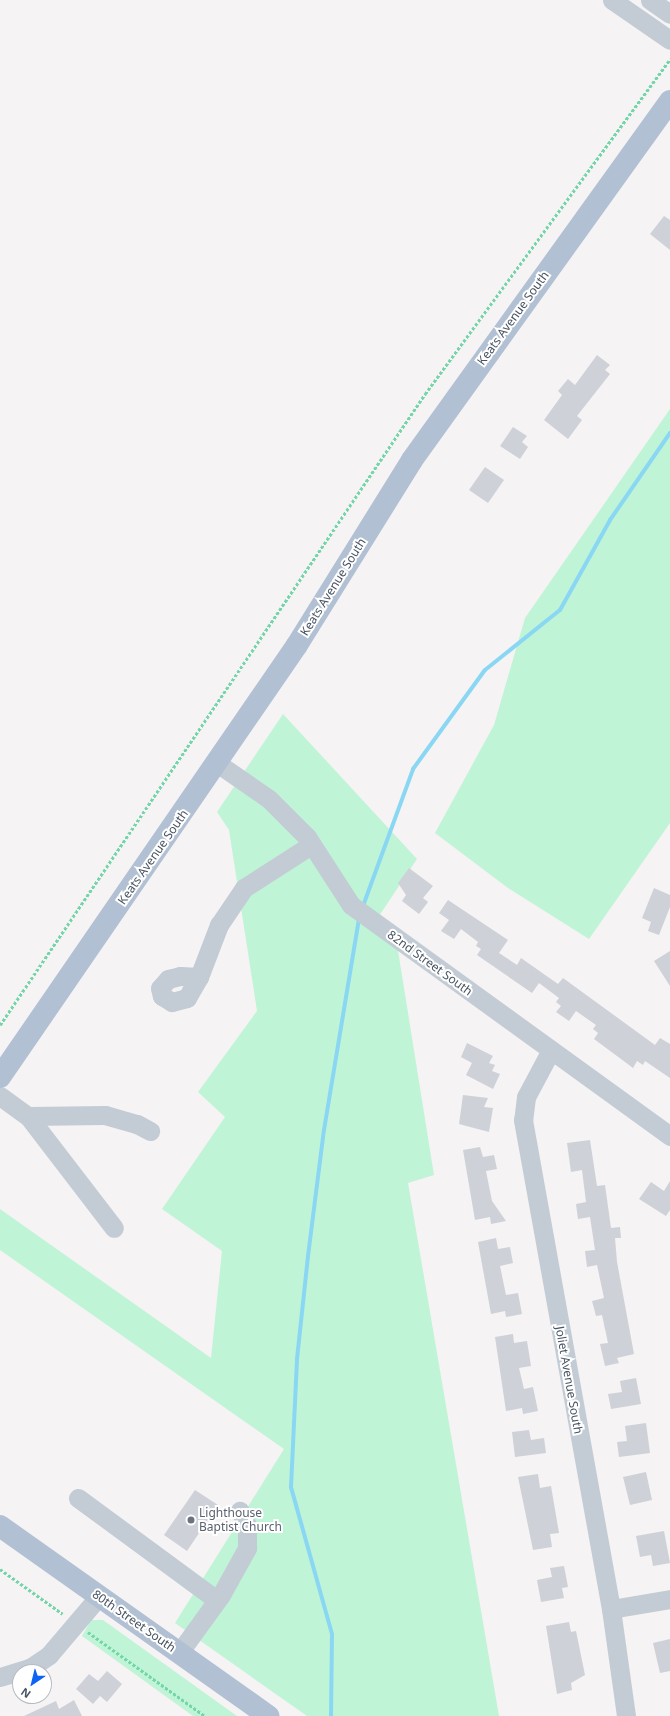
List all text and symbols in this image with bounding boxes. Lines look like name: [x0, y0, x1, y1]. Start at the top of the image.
street label: Keats Avenue South: [474, 268, 552, 368]
street label: Keats Avenue South: [297, 536, 369, 638]
street label: Keats Avenue South: [115, 807, 191, 907]
street label: 82nd Street South: [385, 927, 475, 999]
street label: Joliet Avenue South: [552, 1325, 586, 1435]
place label: Lighthouse Baptist Church: [199, 1506, 282, 1534]
marker: Lighthouse Baptist Church: [186, 1515, 196, 1525]
street label: 80th Street South: [90, 1587, 178, 1655]
north arrow: [12, 1664, 52, 1704]
text: N: [17, 1685, 33, 1702]

